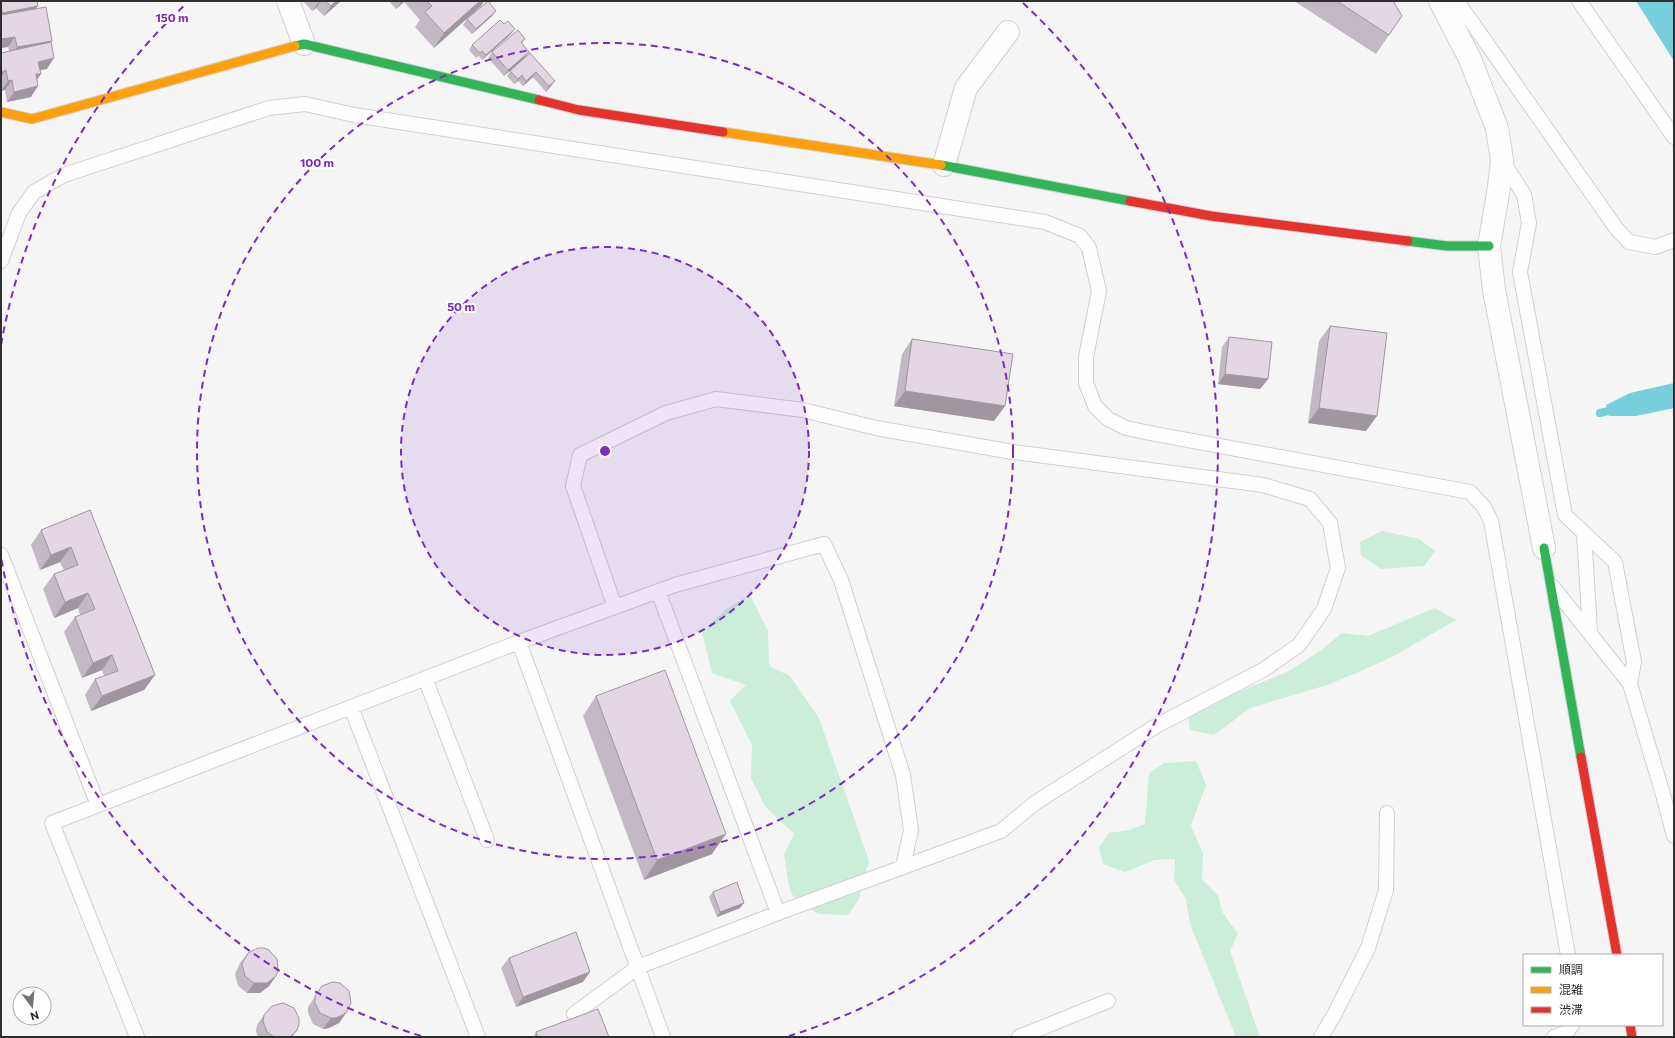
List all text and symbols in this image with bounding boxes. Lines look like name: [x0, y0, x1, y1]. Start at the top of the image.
text: 150 m: [155, 10, 189, 24]
text: 100 m: [300, 155, 334, 169]
text: 50 m: [447, 299, 475, 313]
centre of rings: [598, 444, 612, 458]
legend: [1523, 954, 1663, 1026]
text: 順調: [1559, 962, 1583, 976]
text: 混雑: [1559, 982, 1583, 996]
north arrow: [12, 986, 52, 1026]
text: 渋滞: [1559, 1002, 1583, 1016]
text: N: [29, 1009, 41, 1023]

